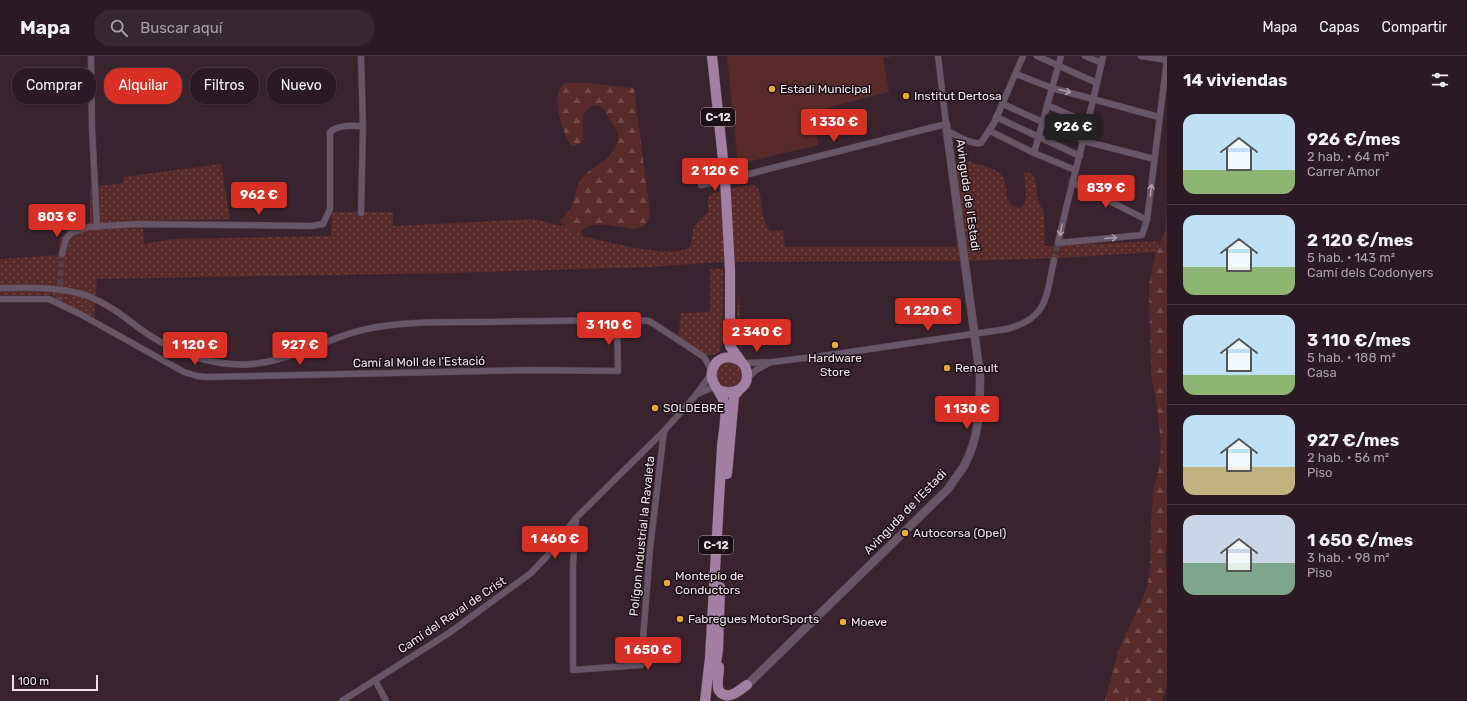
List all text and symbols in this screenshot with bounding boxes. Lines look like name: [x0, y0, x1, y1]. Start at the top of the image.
search box: [94, 10, 374, 46]
text: Mapa: [20, 16, 70, 39]
icon: search: [108, 17, 130, 39]
text: Buscar aquí: [140, 19, 222, 37]
text: Mapa: [1262, 19, 1297, 36]
text: Capas: [1319, 19, 1360, 36]
text: Compartir: [1382, 19, 1447, 36]
chip: Comprar: [12, 68, 96, 104]
chip: Alquilar: [104, 68, 182, 104]
chip: Filtros: [190, 68, 259, 104]
chip: Nuevo: [267, 68, 336, 104]
icon: filters: [1429, 69, 1451, 91]
text: 14 viviendas: [1183, 70, 1287, 90]
place label: Estadi Municipal: [780, 82, 871, 96]
marker: Estadi Municipal: [767, 84, 777, 94]
one-way arrow: [1059, 88, 1072, 96]
place label: Institut Dertosa: [914, 89, 1002, 103]
marker: Institut Dertosa: [901, 91, 911, 101]
road number: C-12: [701, 108, 735, 126]
pin: 1 330 €: [797, 109, 871, 143]
text: 1 330 €: [810, 114, 858, 129]
pin: 926 €: [1045, 114, 1101, 148]
text: 926 €: [1054, 119, 1092, 134]
text: 926 €/mes: [1307, 129, 1400, 149]
icon: home: [1215, 130, 1263, 178]
street label: Avinguda de l'Estadi: [953, 138, 983, 252]
text: 2 hab. · 64 m²: [1307, 149, 1390, 164]
pin: 2 120 €: [678, 158, 752, 192]
text: 2 120 €: [691, 163, 739, 178]
text: Carrer Amor: [1307, 164, 1380, 179]
pin: 839 €: [1078, 175, 1134, 209]
text: 839 €: [1087, 180, 1125, 195]
pin: 962 €: [231, 182, 287, 216]
one-way arrow: [1147, 184, 1155, 197]
text: 962 €: [240, 187, 278, 202]
pin: 803 €: [29, 204, 85, 238]
text: 803 €: [37, 209, 77, 224]
one-way arrow: [1057, 223, 1065, 236]
text: 2 120 €/mes: [1307, 230, 1413, 250]
icon: home: [1215, 231, 1263, 279]
one-way arrow: [1104, 234, 1117, 242]
text: 5 hab. · 143 m²: [1307, 250, 1395, 265]
text: Camí dels Codonyers: [1307, 265, 1434, 280]
pin: 1 220 €: [891, 298, 965, 332]
text: 1 220 €: [904, 303, 952, 318]
pin: 3 110 €: [572, 312, 646, 346]
text: 3 110 €: [586, 317, 632, 332]
pin: 2 340 €: [720, 319, 794, 353]
text: 2 340 €: [732, 324, 782, 339]
text: 3 110 €/mes: [1307, 330, 1411, 350]
icon: home: [1215, 331, 1263, 379]
pin: 1 120 €: [158, 332, 232, 366]
pin: 927 €: [272, 332, 328, 366]
text: 1 120 €: [172, 337, 218, 352]
text: 927 €: [281, 337, 319, 352]
marker: Hardware Store: [830, 340, 840, 350]
text: 5 hab. · 188 m²: [1307, 350, 1396, 365]
place label: Hardware Store: [808, 351, 862, 379]
street label: Camí al Moll de l'Estació: [353, 354, 485, 370]
place label: Renault: [955, 361, 999, 375]
marker: Renault: [942, 363, 952, 373]
text: Casa: [1307, 365, 1337, 380]
pin: 1 130 €: [930, 396, 1004, 430]
place label: SOLDEBRE: [663, 401, 724, 415]
text: 1 130 €: [944, 401, 990, 416]
marker: SOLDEBRE: [650, 403, 660, 413]
text: 927 €/mes: [1307, 430, 1399, 450]
icon: home: [1215, 431, 1263, 479]
text: 2 hab. · 56 m²: [1307, 450, 1389, 465]
street label: Polígon Industrial la Ravaleta: [627, 455, 657, 617]
text: Piso: [1307, 465, 1333, 480]
street label: Avinguda de l'Estadi: [861, 467, 949, 557]
pin: 1 460 €: [518, 526, 592, 560]
place label: Autocorsa (Opel): [913, 526, 1006, 540]
marker: Autocorsa (Opel): [900, 528, 910, 538]
text: 1 650 €/mes: [1307, 530, 1413, 550]
text: 1 460 €: [531, 531, 579, 546]
icon: home: [1215, 531, 1263, 579]
road number: C-12: [699, 536, 733, 554]
text: 3 hab. · 98 m²: [1307, 550, 1390, 565]
text: Piso: [1307, 565, 1333, 580]
place label: Montepio de Conductors: [675, 569, 744, 597]
street label: Camí del Raval de Crist: [395, 573, 509, 656]
marker: Montepio de Conductors: [662, 578, 672, 588]
place label: Fabregues MotorSports: [688, 612, 819, 626]
marker: Fabregues MotorSports: [675, 614, 685, 624]
place label: Moeve: [851, 615, 887, 629]
marker: Moeve: [838, 617, 848, 627]
pin: 1 650 €: [611, 637, 685, 671]
text: 1 650 €: [624, 642, 672, 657]
scale bar: [12, 673, 98, 692]
text: 100 m: [18, 675, 49, 688]

